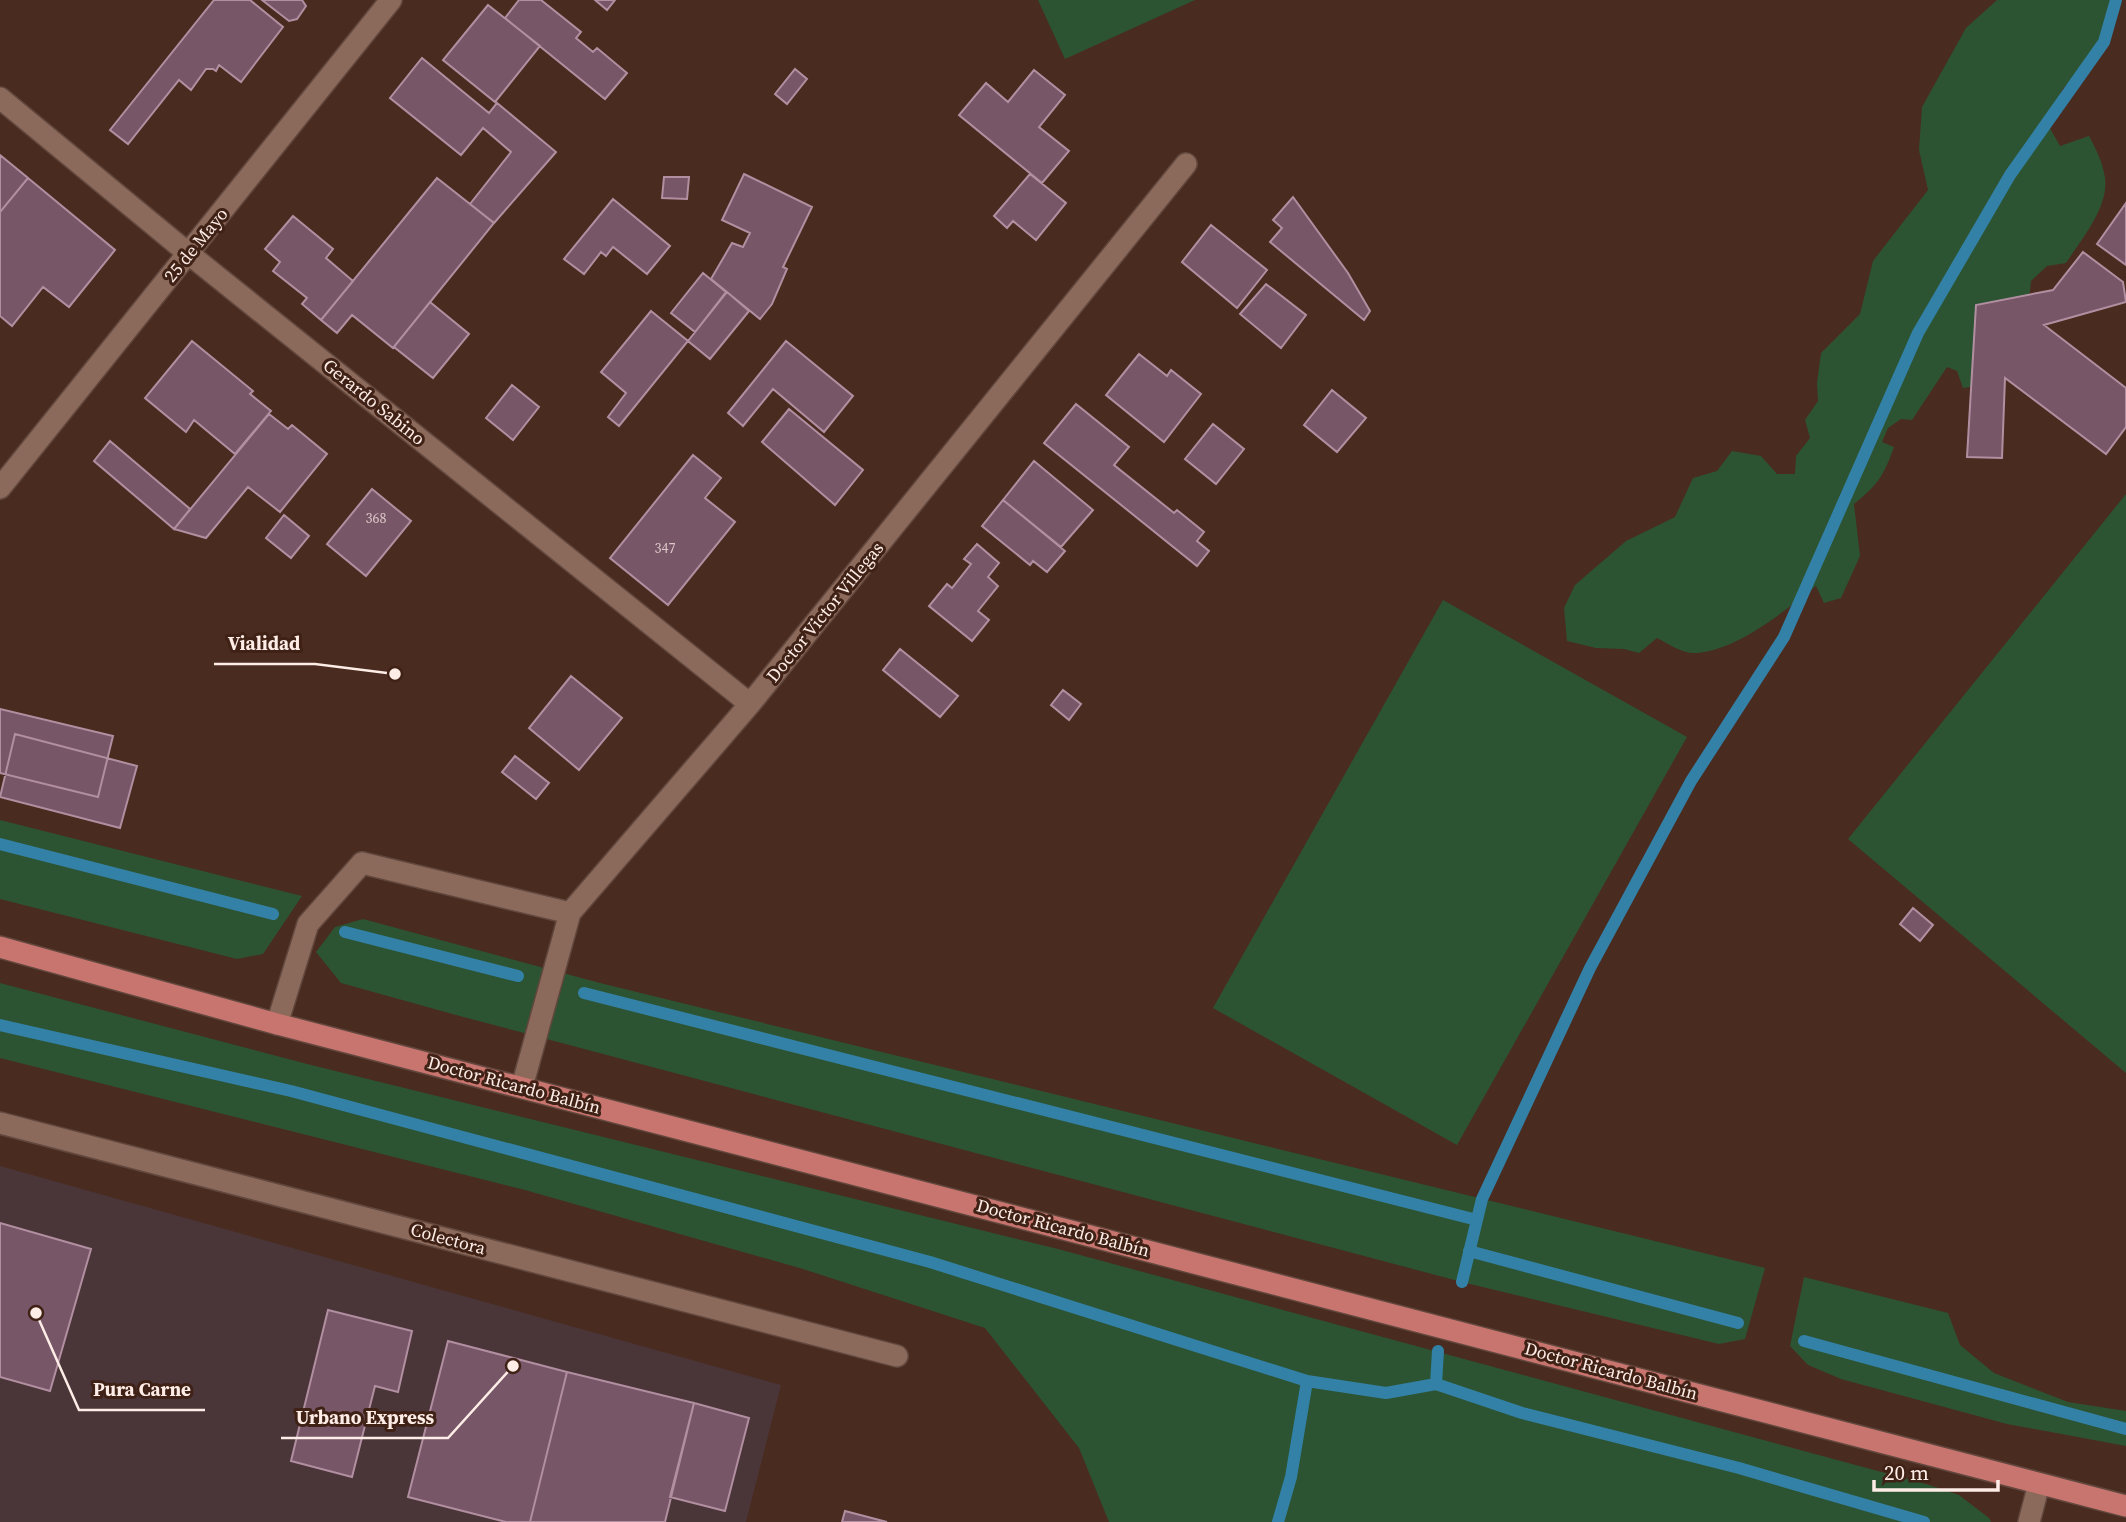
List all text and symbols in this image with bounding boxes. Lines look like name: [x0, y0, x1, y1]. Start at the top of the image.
street label: 25 de Mayo: [158, 202, 234, 287]
street label: Gerardo Sabino: [318, 353, 431, 451]
house number: 368: [366, 508, 387, 528]
street label: Doctor Victor Villegas: [760, 536, 889, 687]
house number: 347: [655, 538, 676, 558]
callout: Vialidad: [214, 624, 315, 664]
text: Vialidad: [228, 630, 300, 656]
street label: Doctor Ricardo Balbín: [425, 1049, 603, 1120]
street label: Doctor Ricardo Balbín: [974, 1192, 1152, 1263]
street label: Colectora: [408, 1217, 489, 1261]
street label: Doctor Ricardo Balbín: [1522, 1335, 1700, 1406]
callout: Pura Carne: [79, 1370, 205, 1410]
text: Pura Carne: [93, 1376, 191, 1402]
callout: Urbano Express: [281, 1398, 448, 1438]
text: Urbano Express: [296, 1404, 435, 1430]
scale bar: [1874, 1448, 1998, 1492]
text: 20 m: [1884, 1458, 1929, 1487]

